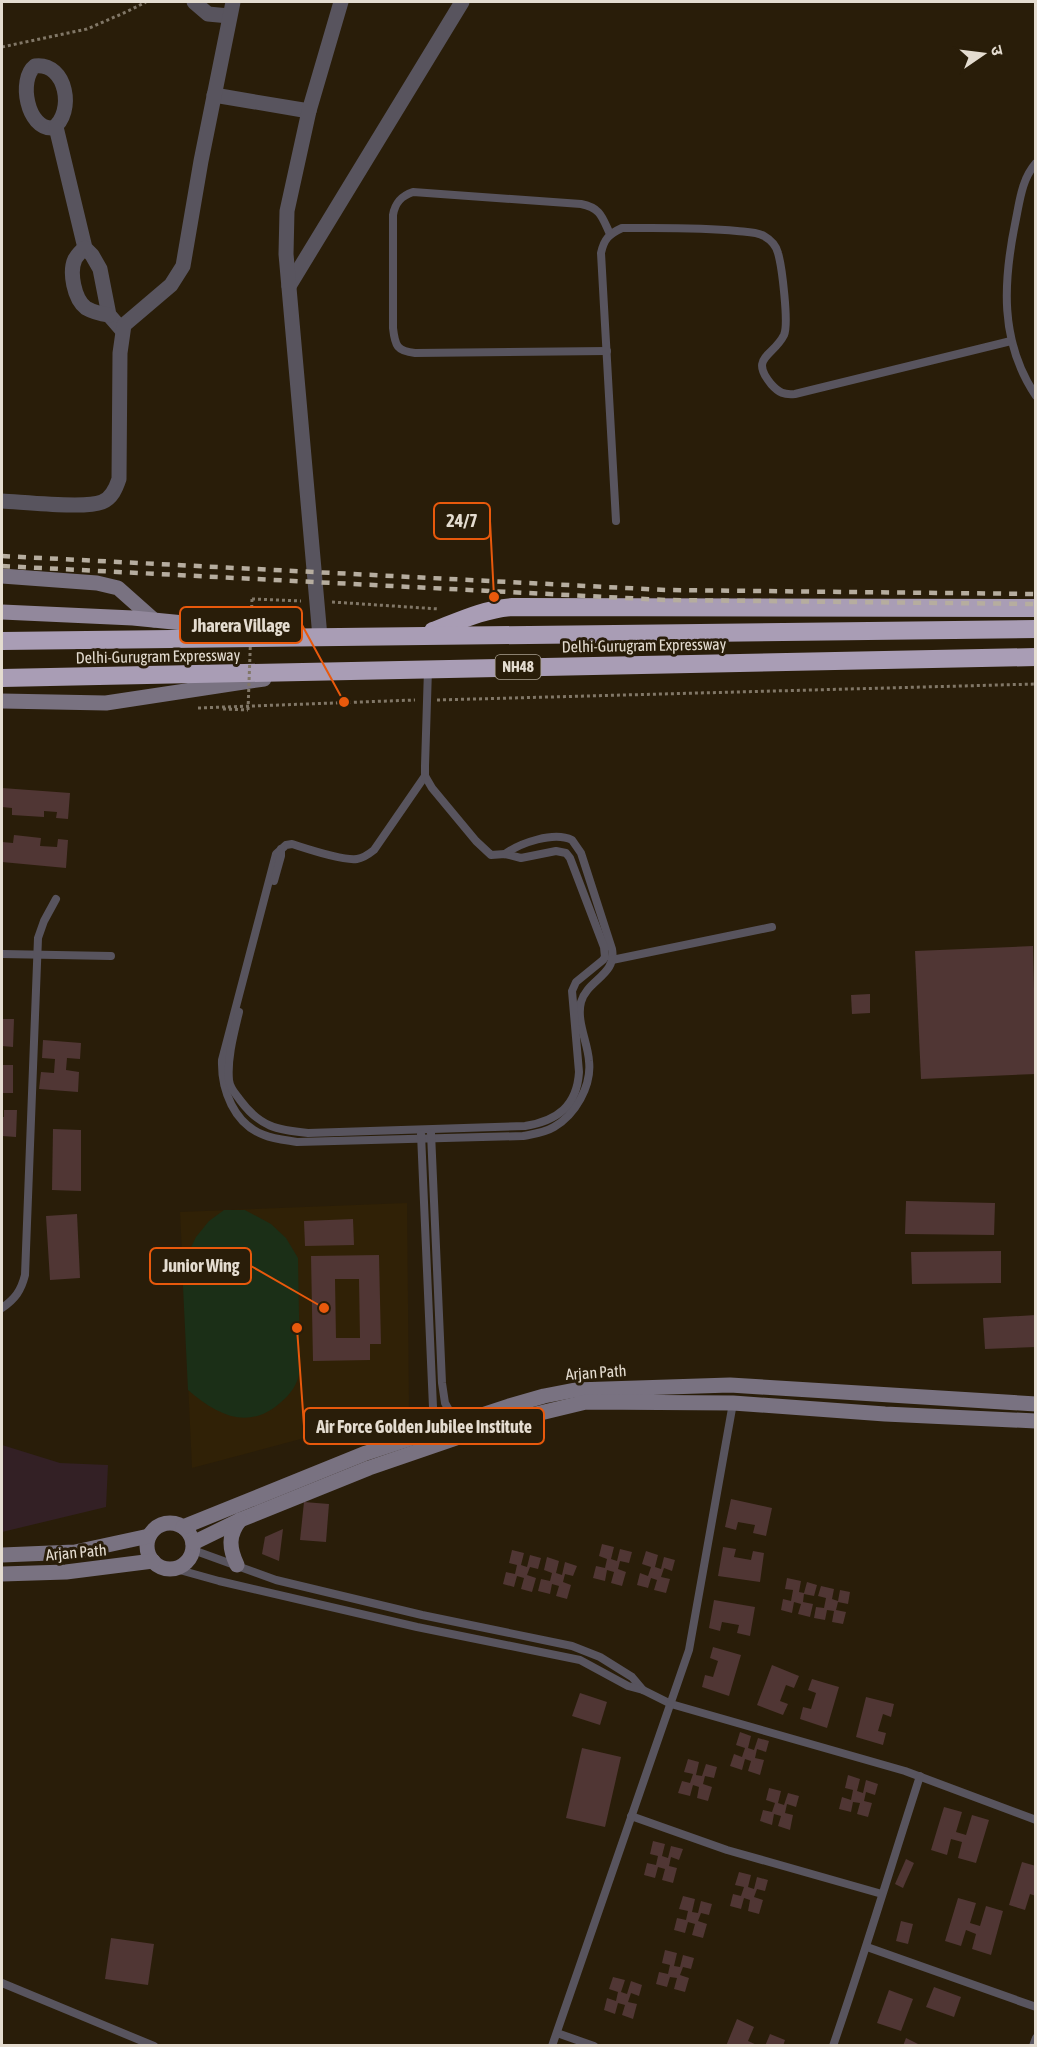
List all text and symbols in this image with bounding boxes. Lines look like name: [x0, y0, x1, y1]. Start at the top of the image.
north arrow: [953, 24, 1013, 84]
text: उ: [988, 44, 1008, 58]
callout: 24/7: [434, 503, 490, 539]
text: 24/7: [446, 510, 478, 531]
callout: Jharera Village: [180, 607, 302, 643]
text: Jharera Village: [191, 615, 290, 636]
street label: Delhi-Gurugram Expressway: [562, 635, 727, 656]
street label: Delhi-Gurugram Expressway: [76, 646, 241, 667]
road number: NH48: [496, 655, 540, 679]
callout: Junior Wing: [150, 1248, 251, 1284]
text: Junior Wing: [161, 1255, 240, 1276]
street label: Arjan Path: [565, 1361, 627, 1384]
callout: Air Force Golden Jubilee Institute: [304, 1408, 544, 1444]
text: Air Force Golden Jubilee Institute: [315, 1416, 532, 1437]
street label: Arjan Path: [45, 1540, 107, 1565]

